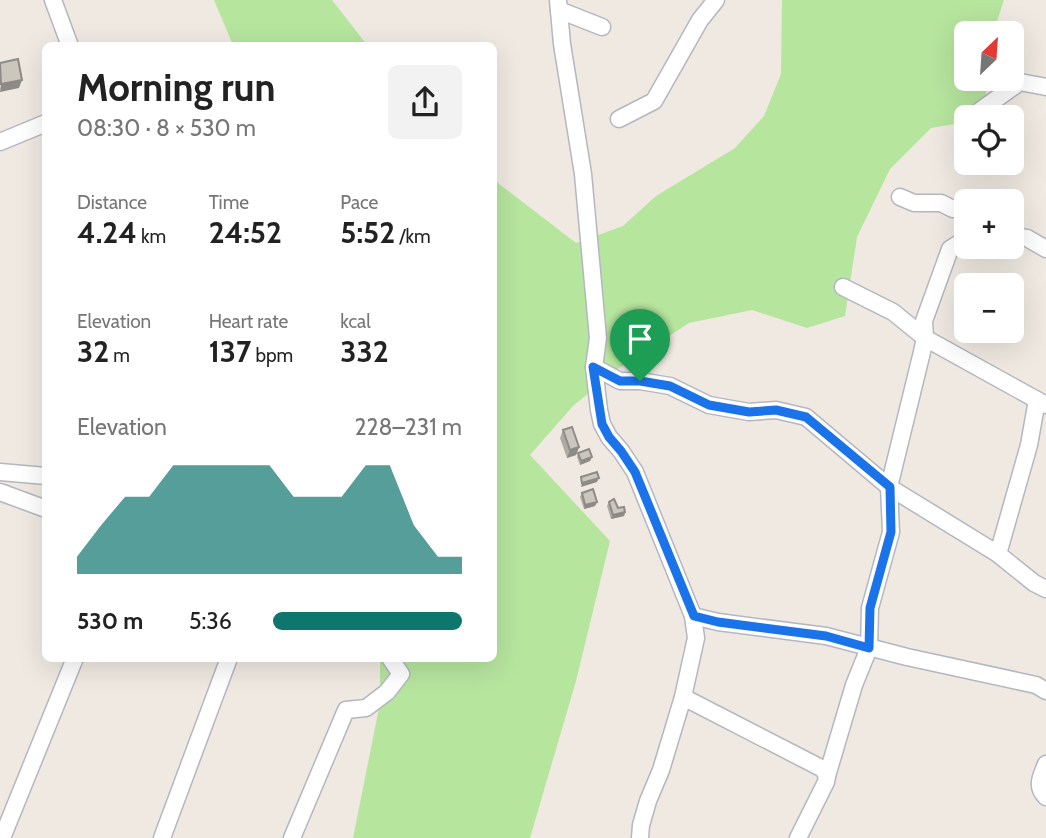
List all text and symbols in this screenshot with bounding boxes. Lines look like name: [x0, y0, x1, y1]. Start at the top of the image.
north arrow: [954, 21, 1024, 91]
map controls: [954, 21, 1024, 343]
text: Morning run: [77, 64, 276, 111]
button: share: [388, 65, 462, 139]
button: locate: [954, 105, 1024, 175]
text: 08:30 · 8 × 530 m: [77, 114, 256, 142]
button: +: [954, 189, 1024, 259]
text: Distance: [77, 191, 147, 214]
text: Time: [209, 191, 249, 214]
text: Pace: [340, 191, 378, 214]
text: 4.24: [77, 214, 137, 251]
text: 24:52: [209, 214, 282, 251]
text: 5:52: [340, 214, 395, 251]
text: km: [137, 225, 166, 248]
text: /km: [395, 225, 431, 248]
button: −: [954, 273, 1024, 343]
pin: [610, 309, 670, 381]
text: Elevation: [77, 310, 151, 333]
text: Heart rate: [209, 310, 288, 333]
text: kcal: [340, 310, 371, 333]
icon: arrive: [621, 320, 659, 358]
text: 32: [77, 333, 109, 370]
text: 137: [209, 333, 251, 370]
text: 332: [340, 333, 389, 370]
text: m: [109, 344, 130, 367]
text: bpm: [251, 344, 293, 367]
text: Elevation: [77, 413, 167, 441]
text: 228–231 m: [354, 413, 462, 441]
text: 530 m: [77, 607, 143, 635]
text: 5:36: [189, 607, 232, 635]

